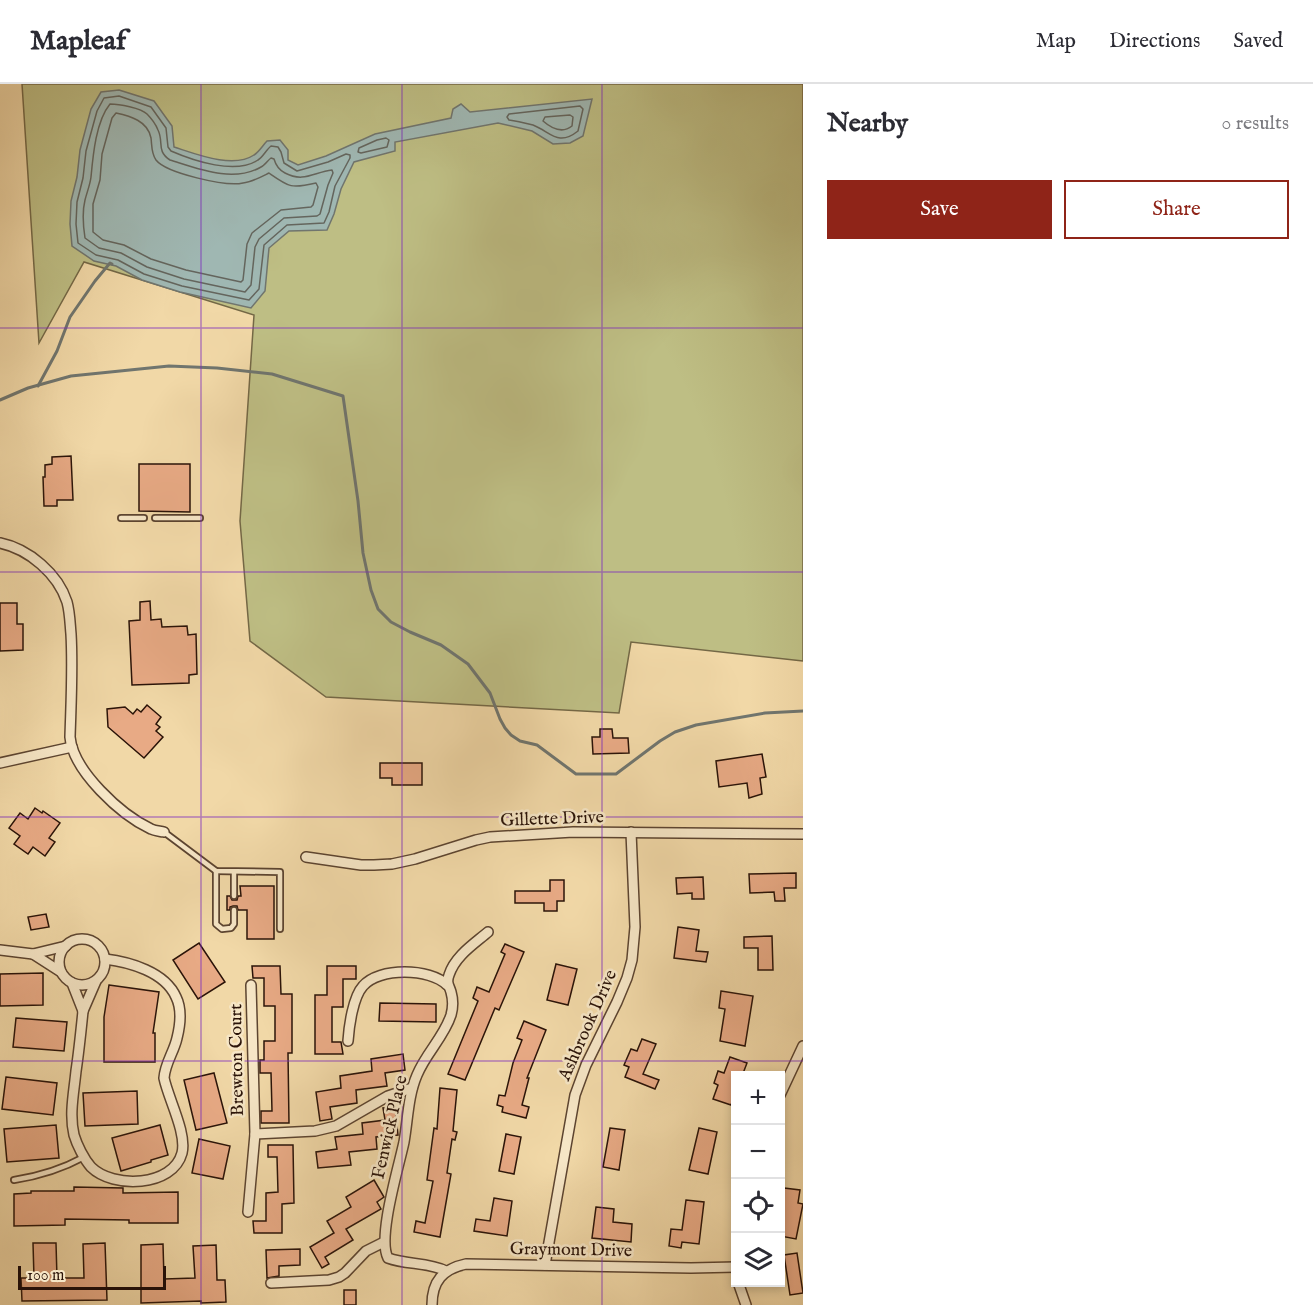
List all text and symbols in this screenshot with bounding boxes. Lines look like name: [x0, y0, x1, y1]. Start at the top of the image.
text: Mapleaf: [30, 24, 126, 59]
text: Map: [1036, 28, 1076, 55]
text: Directions: [1109, 28, 1200, 55]
text: Saved: [1233, 28, 1283, 55]
text: Nearby: [827, 107, 908, 140]
text: 0 results: [1222, 111, 1289, 136]
button: Save: [827, 180, 1052, 239]
button: Share: [1064, 180, 1289, 239]
street label: Gillette Drive: [500, 806, 604, 833]
street label: Ashbrook Drive: [553, 967, 623, 1086]
street label: Brewton Court: [225, 1004, 250, 1116]
map controls: [731, 1071, 785, 1287]
button: +: [731, 1071, 785, 1125]
street label: Fenwick Place: [367, 1073, 414, 1182]
button: −: [731, 1125, 785, 1179]
button: locate: [731, 1179, 785, 1233]
button: layers: [731, 1233, 785, 1287]
street label: Graymont Drive: [510, 1238, 632, 1263]
scale bar: [18, 1263, 166, 1290]
text: 100 m: [27, 1266, 64, 1286]

